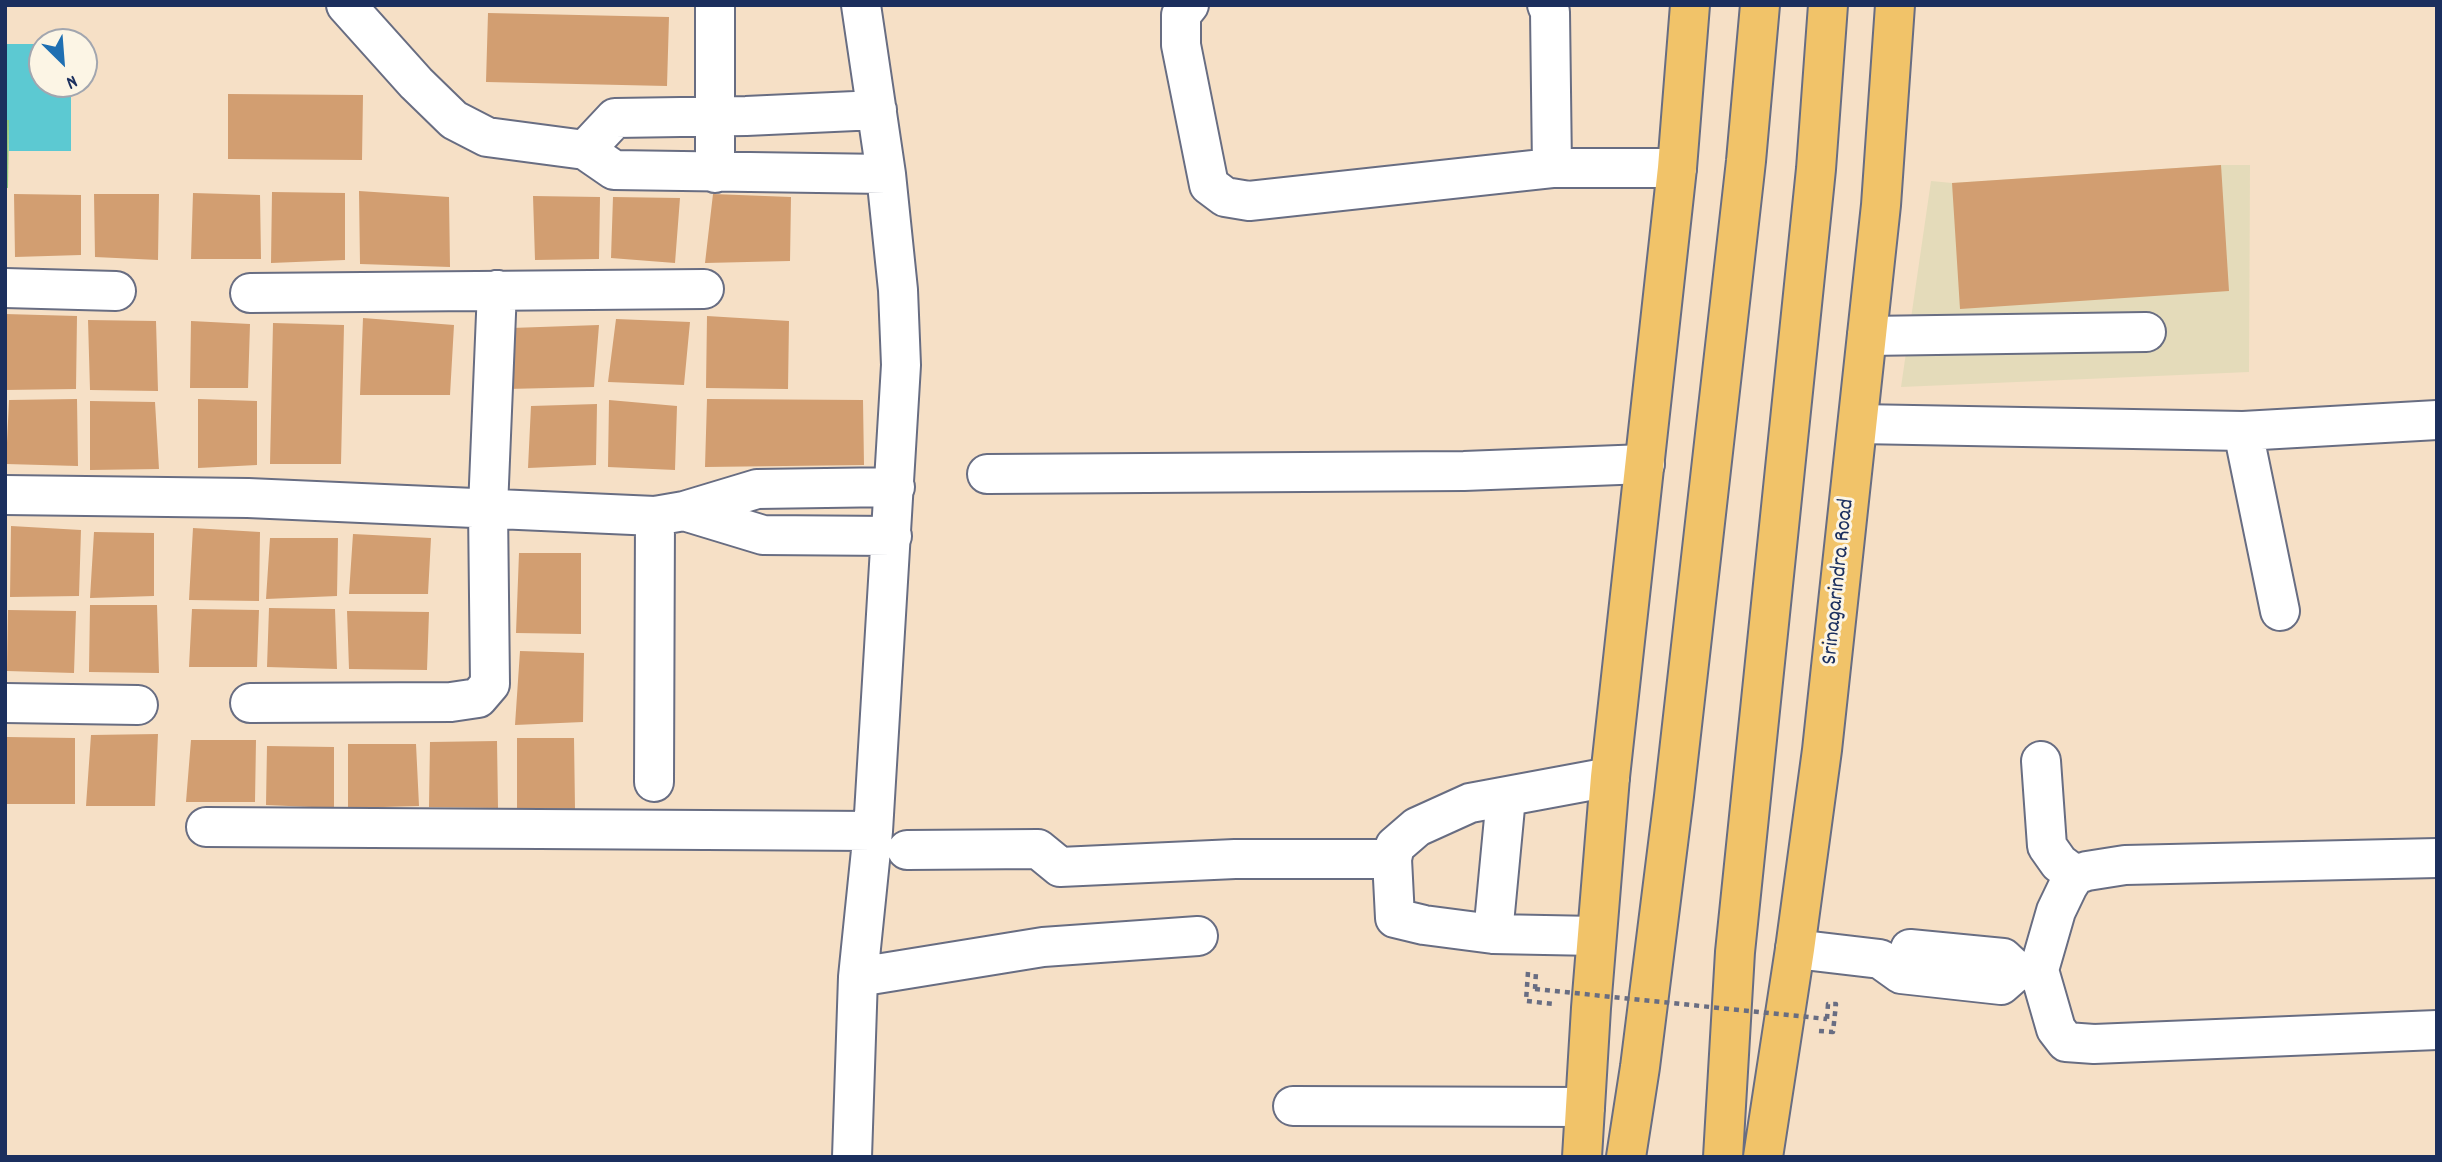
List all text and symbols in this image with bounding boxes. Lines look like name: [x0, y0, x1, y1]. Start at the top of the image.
north arrow: [28, 28, 98, 98]
text: N: [61, 66, 81, 95]
street label: Srinagarindra Road: [1818, 498, 1862, 666]

